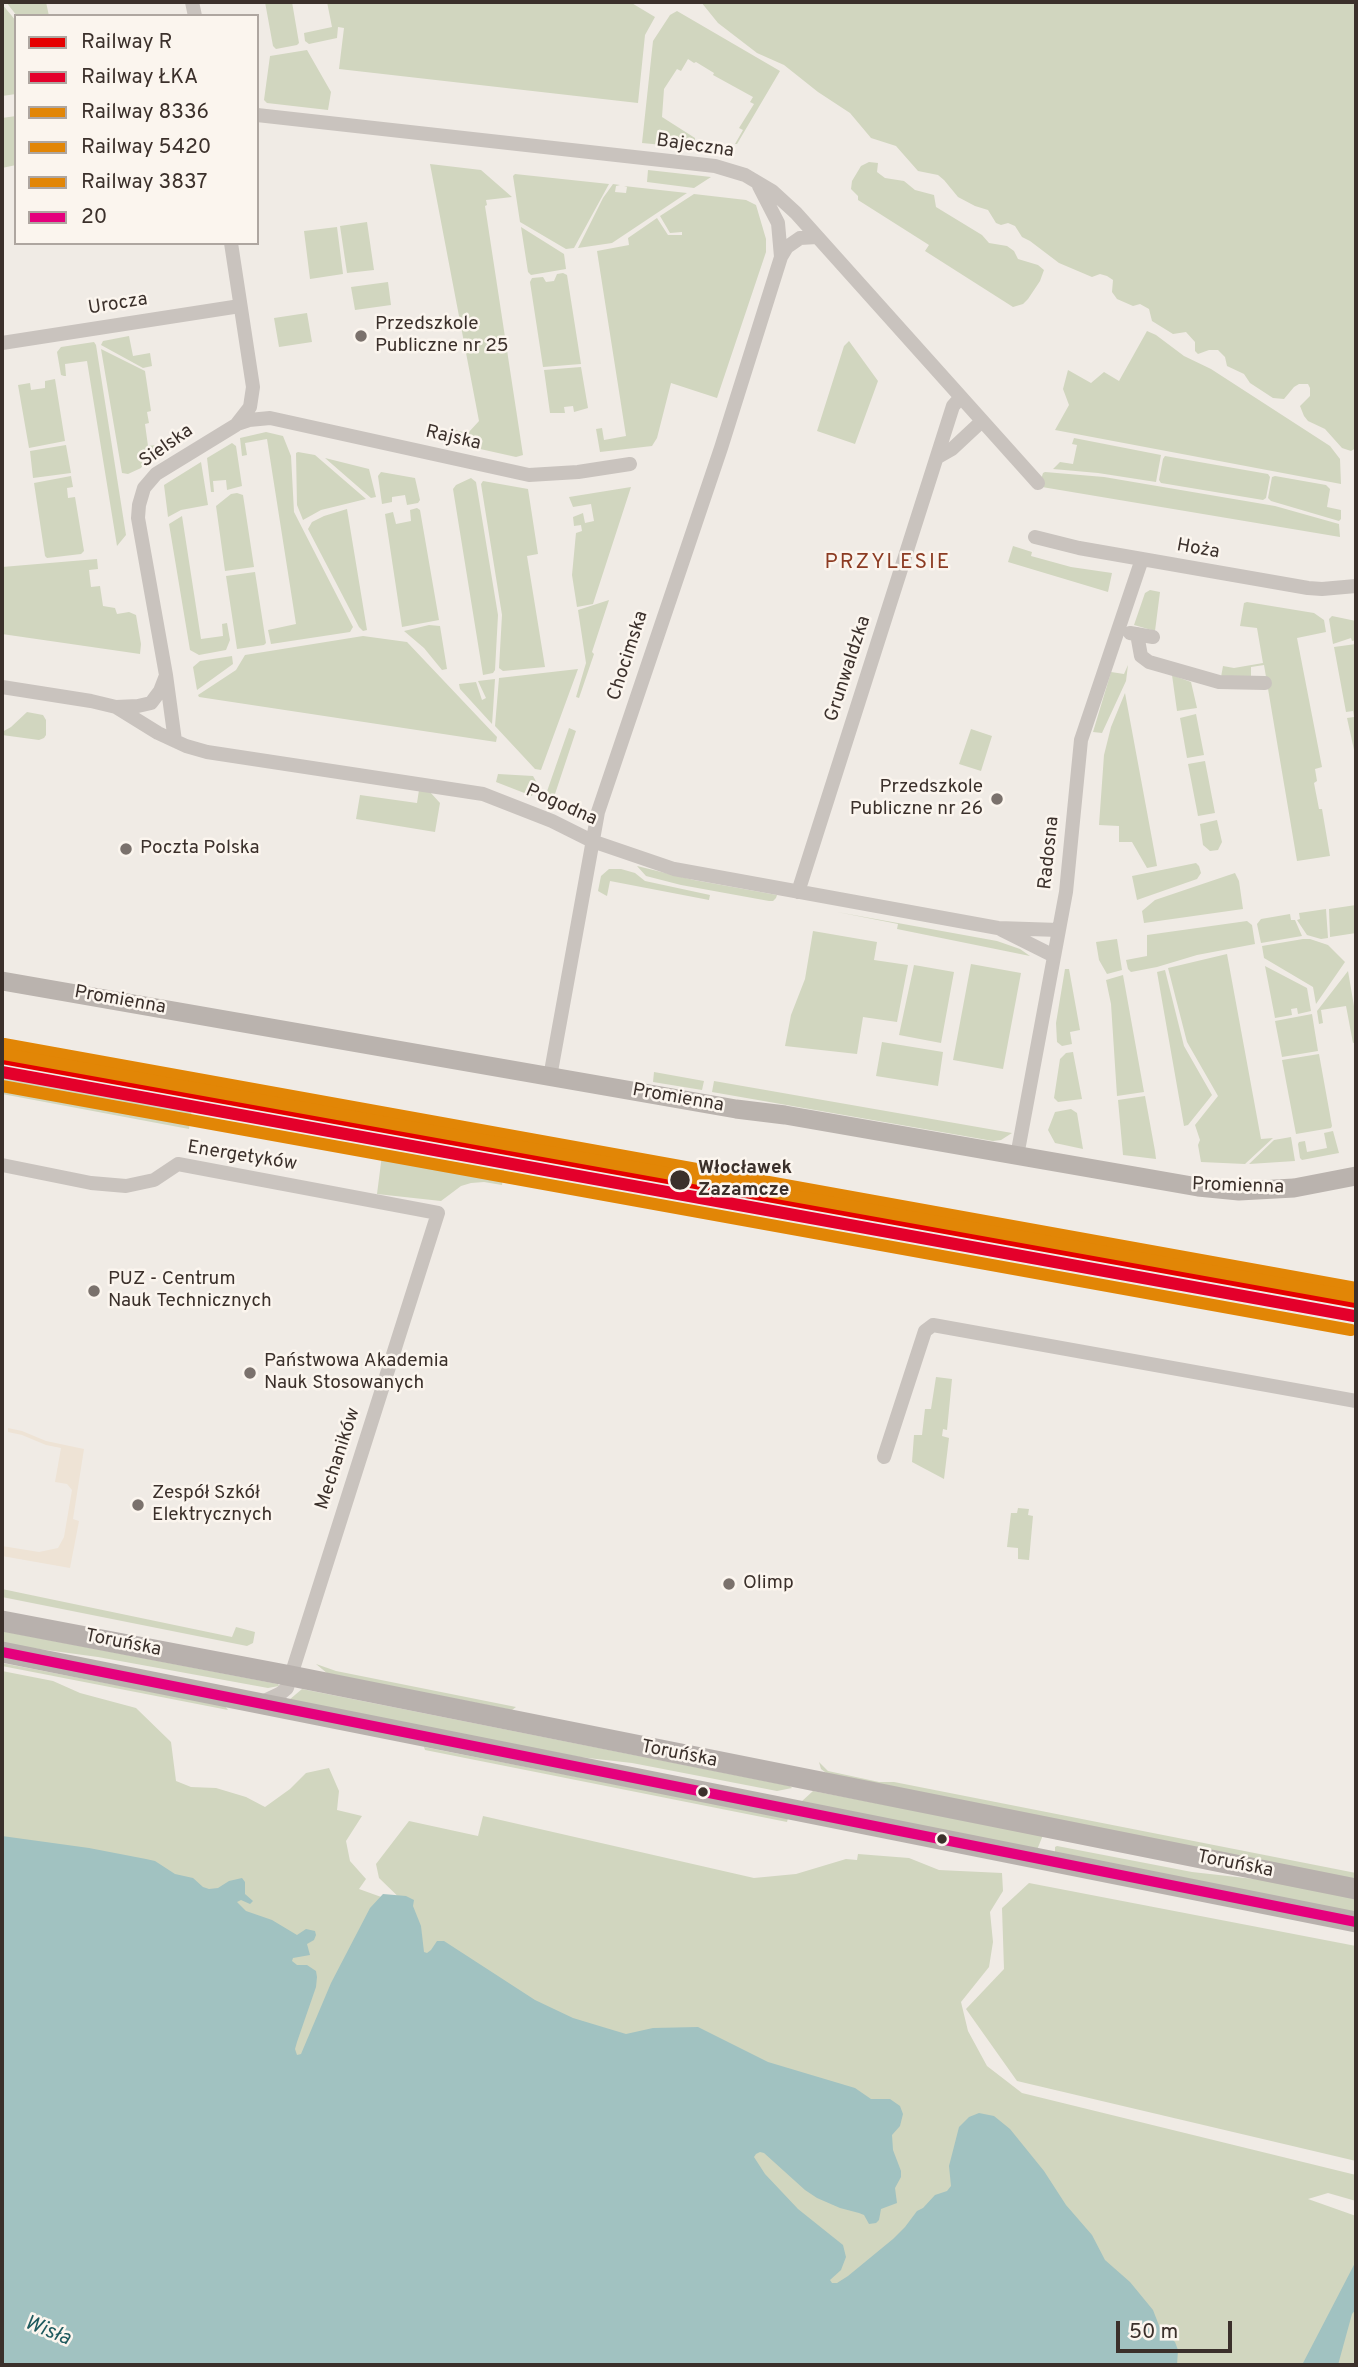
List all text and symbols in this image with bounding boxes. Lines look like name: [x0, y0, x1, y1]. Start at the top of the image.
legend: [14, 14, 259, 245]
text: Railway R: [81, 29, 172, 56]
text: Railway ŁKA: [81, 64, 198, 91]
text: Railway 8336: [81, 99, 209, 126]
street label: Bajeczna: [655, 130, 735, 164]
text: Railway 5420: [81, 134, 211, 161]
text: Railway 3837: [81, 169, 207, 196]
text: 20: [81, 204, 107, 231]
street label: Urocza: [87, 289, 149, 321]
place label: Przedszkole Publiczne nr 25: [375, 314, 509, 358]
marker: Przedszkole Publiczne nr 25: [353, 328, 369, 344]
street label: Sielska: [136, 420, 198, 474]
street label: Rajska: [423, 422, 483, 456]
street label: Hoża: [1175, 535, 1221, 565]
district label: PRZYLESIE: [826, 551, 950, 577]
street label: Chocimska: [604, 608, 654, 704]
street label: Grunwaldzka: [821, 613, 877, 725]
place label: Przedszkole Publiczne nr 26: [850, 777, 983, 821]
street label: Pogodna: [522, 780, 600, 832]
marker: Przedszkole Publiczne nr 26: [989, 791, 1005, 807]
street label: Radosna: [1035, 815, 1065, 891]
place label: Poczta Polska: [140, 838, 259, 860]
marker: Poczta Polska: [118, 841, 134, 857]
street label: Promienna: [72, 982, 168, 1020]
street label: Promienna: [630, 1080, 726, 1118]
street label: Energetyków: [185, 1137, 299, 1177]
place label: Włocławek Zazamcze: [698, 1158, 792, 1202]
marker: Włocławek Zazamcze: [668, 1168, 692, 1192]
street label: Promienna: [1191, 1174, 1285, 1200]
place label: PUZ - Centrum Nauk Technicznych: [108, 1269, 272, 1313]
marker: PUZ - Centrum Nauk Technicznych: [86, 1283, 102, 1299]
place label: Państwowa Akademia Nauk Stosowanych: [264, 1351, 449, 1395]
marker: Państwowa Akademia Nauk Stosowanych: [242, 1365, 258, 1381]
street label: Mechaników: [312, 1405, 366, 1513]
place label: Zespół Szkół Elektrycznych: [152, 1483, 272, 1527]
marker: Zespół Szkół Elektrycznych: [130, 1497, 146, 1513]
place label: Olimp: [743, 1573, 794, 1595]
marker: Olimp: [721, 1576, 737, 1592]
street label: Toruńska: [83, 1625, 163, 1663]
street label: Toruńska: [639, 1736, 719, 1774]
unlabelled marker: [696, 1785, 710, 1799]
unlabelled marker: [935, 1832, 949, 1846]
street label: Toruńska: [1195, 1846, 1275, 1884]
scale bar: [1120, 2308, 1236, 2352]
water label: Wisła: [20, 2311, 74, 2353]
text: 50 m: [1129, 2319, 1178, 2346]

